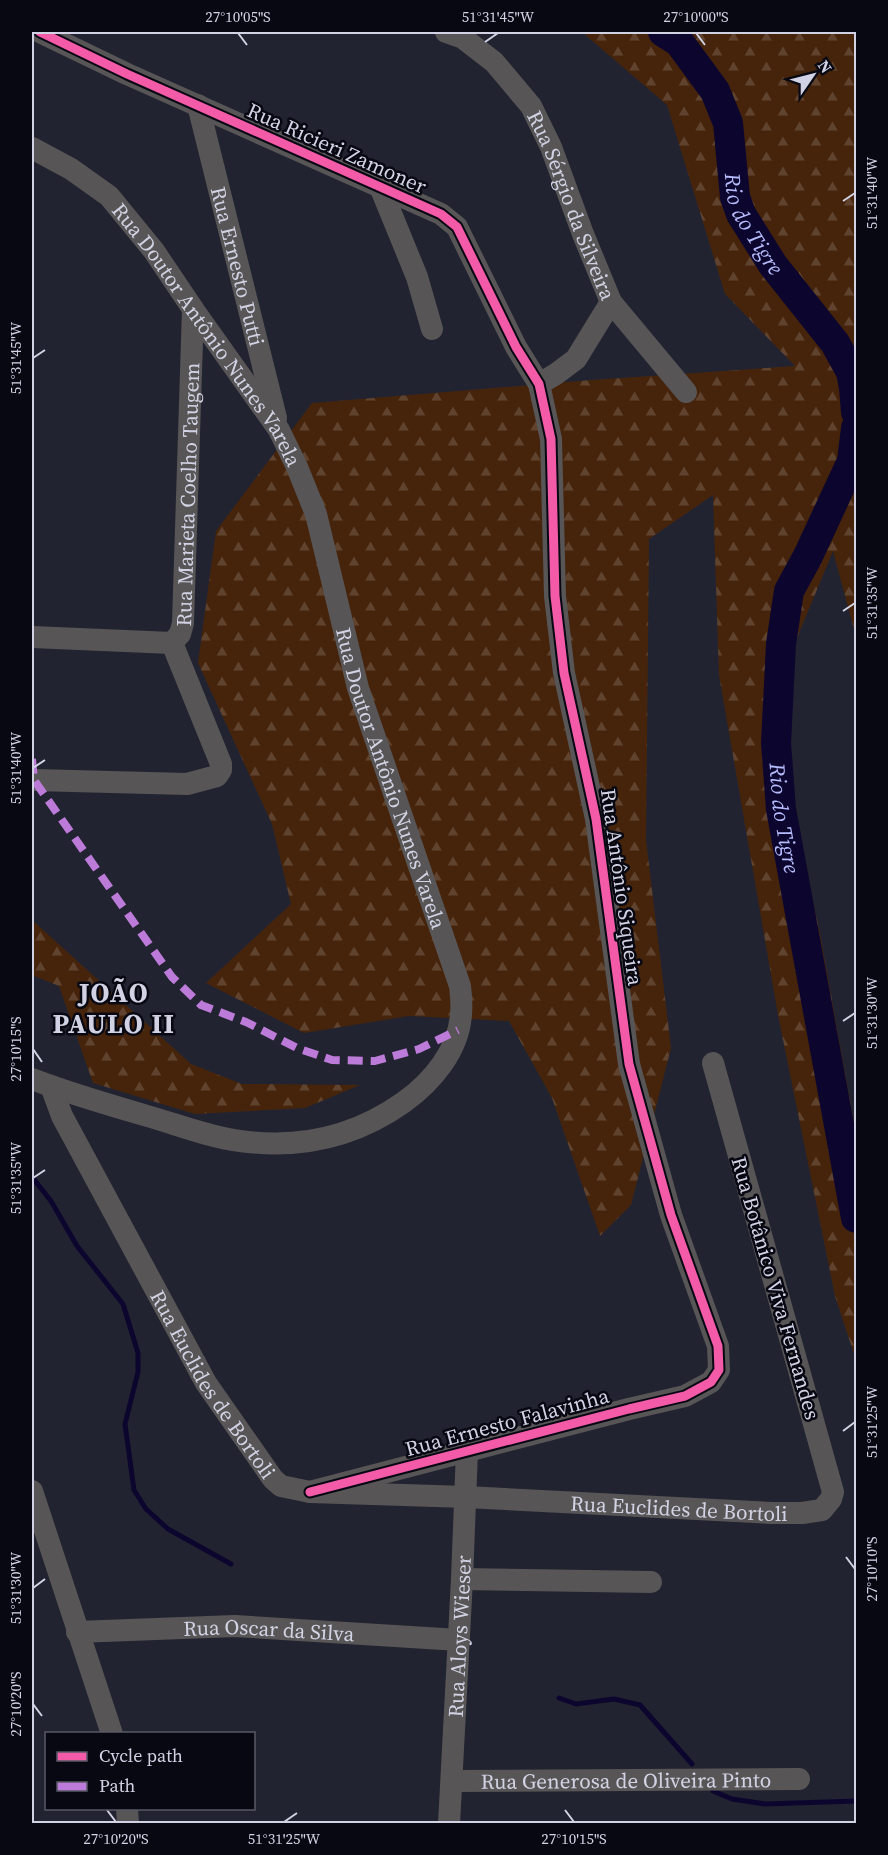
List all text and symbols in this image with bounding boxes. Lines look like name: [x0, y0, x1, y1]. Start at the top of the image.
text: 27°10'05"S: [205, 6, 271, 27]
text: 51°31'45"W: [462, 6, 535, 27]
text: 27°10'00"S: [663, 6, 729, 27]
north arrow: [783, 45, 843, 105]
text: N: [813, 55, 838, 78]
street label: Rua Ricieri Zamoner: [243, 95, 431, 201]
street label: Rua Sérgio da Silveira: [521, 105, 623, 304]
text: 51°31'40"W: [861, 156, 882, 229]
water label: Rio do Tigre: [718, 171, 790, 281]
street label: Rua Ernesto Putti: [204, 183, 272, 349]
street label: Rua Doutor Antônio Nunes Varela: [106, 196, 309, 471]
text: 51°31'45"W: [5, 321, 26, 394]
street label: Rua Marieta Coelho Taugem: [168, 362, 206, 627]
text: 51°31'35"W: [861, 566, 882, 639]
street label: Rua Doutor Antônio Nunes Varela: [329, 624, 454, 933]
text: 51°31'40"W: [5, 731, 26, 804]
water label: Rio do Tigre: [762, 761, 807, 876]
street label: Rua Antônio Siqueira: [594, 787, 650, 988]
district label: JOÃO PAULO II: [52, 974, 176, 1042]
text: 51°31'30"W: [861, 976, 882, 1049]
text: 27°10'15"S: [5, 1016, 26, 1082]
text: 51°31'35"W: [5, 1141, 26, 1214]
street label: Rua Botânico Viva Fernandes: [725, 1153, 827, 1423]
street label: Rua Euclides de Bortoli: [144, 1285, 283, 1484]
street label: Rua Ernesto Falavinha: [402, 1381, 612, 1463]
text: 51°31'25"W: [861, 1385, 882, 1458]
street label: Rua Euclides de Bortoli: [570, 1488, 788, 1528]
text: 27°10'10"S: [861, 1536, 882, 1602]
text: 51°31'30"W: [5, 1551, 26, 1624]
street label: Rua Aloys Wieser: [440, 1555, 477, 1718]
street label: Rua Oscar da Silva: [183, 1611, 356, 1648]
text: 27°10'20"S: [5, 1671, 26, 1737]
legend: [45, 1732, 255, 1810]
text: Cycle path: [99, 1743, 183, 1768]
street label: Rua Generosa de Oliveira Pinto: [481, 1765, 771, 1795]
text: Path: [99, 1773, 136, 1798]
text: 27°10'20"S: [83, 1828, 149, 1849]
text: 51°31'25"W: [248, 1828, 321, 1849]
text: 27°10'15"S: [541, 1828, 607, 1849]

